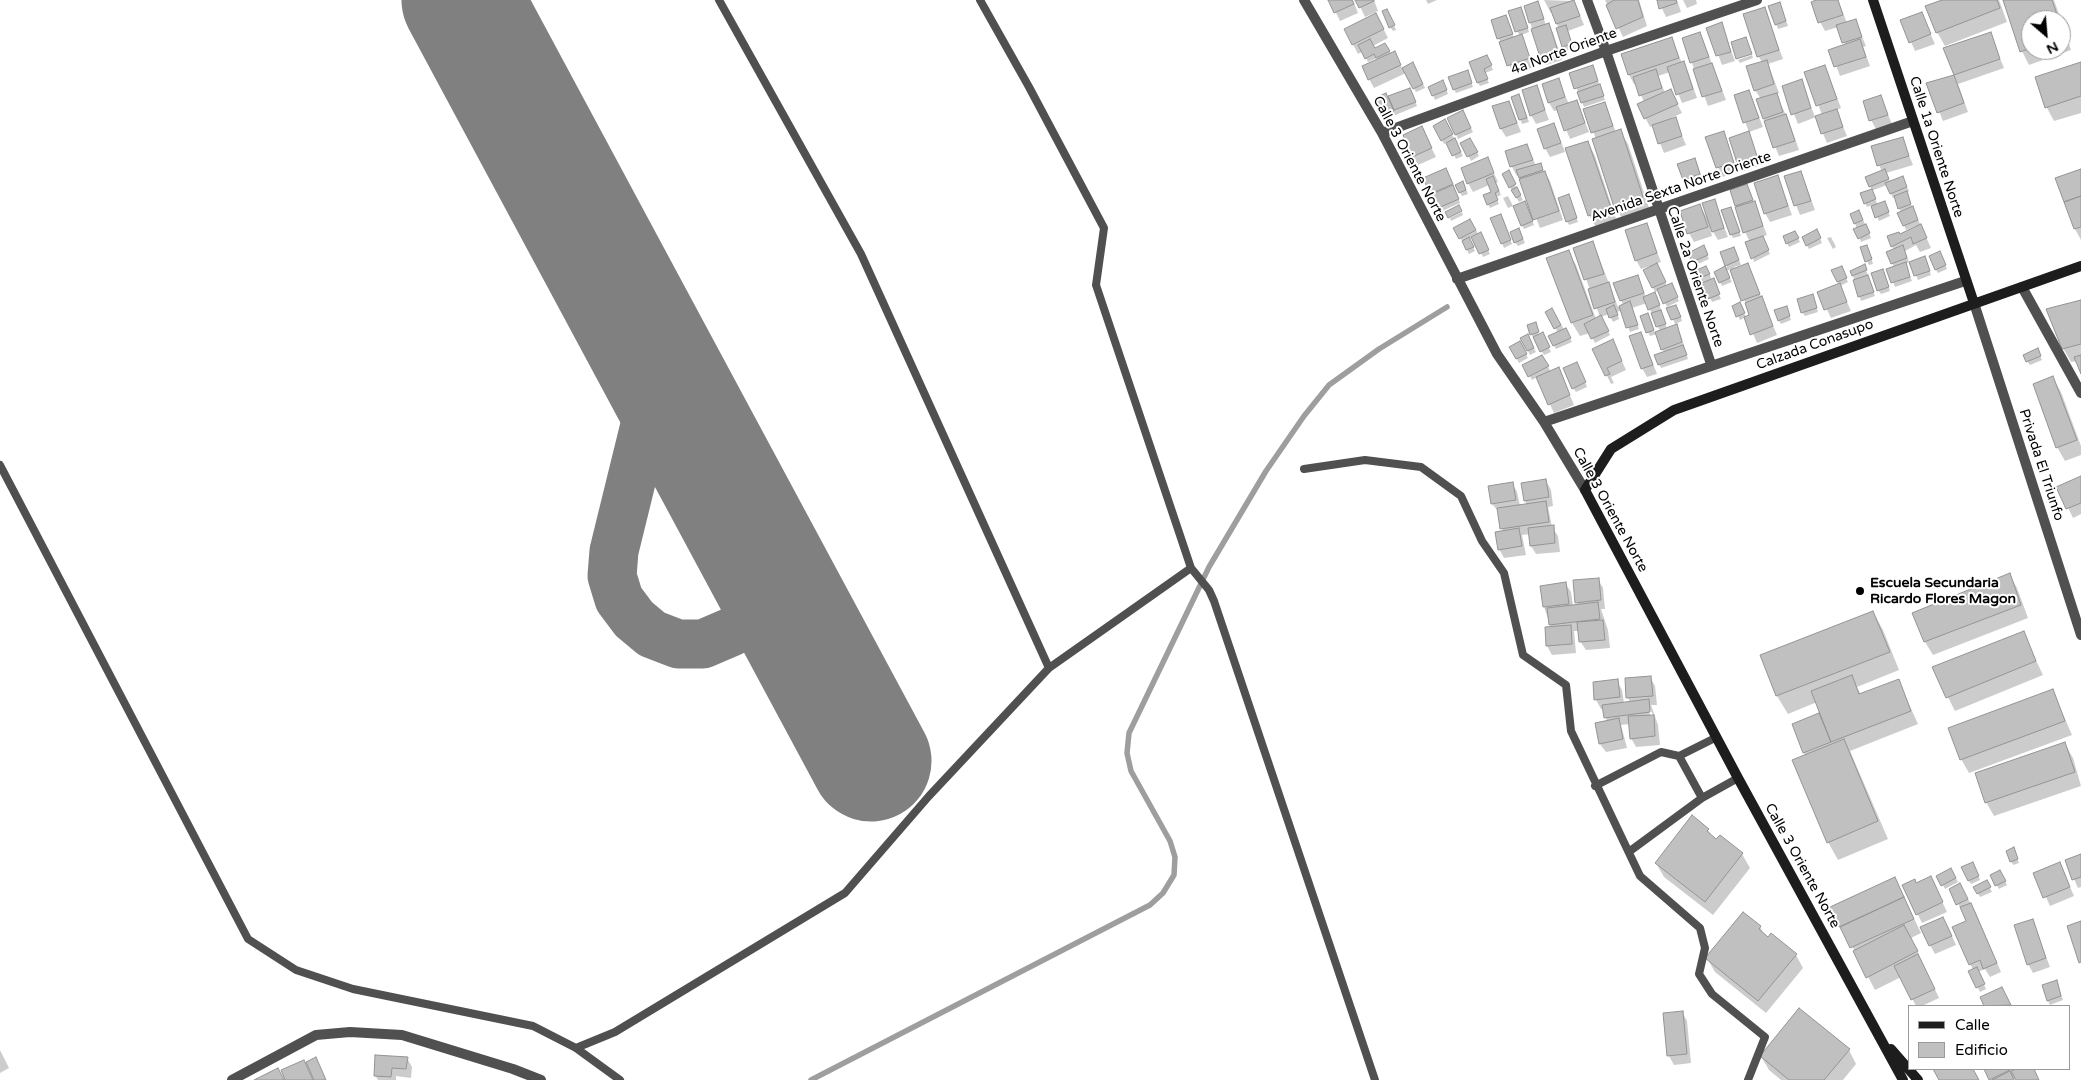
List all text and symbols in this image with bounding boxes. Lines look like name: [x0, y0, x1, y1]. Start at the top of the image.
north arrow: [2021, 10, 2071, 60]
street label: 4a Norte Oriente: [1509, 25, 1619, 79]
text: N: [2044, 38, 2061, 58]
street label: Calle 1a Oriente Norte: [1905, 74, 1967, 220]
street label: Calle 3 Oriente Norte: [1369, 93, 1449, 225]
street label: Avenida Sexta Norte Oriente: [1589, 148, 1773, 226]
street label: Calle 2a Oriente Norte: [1663, 204, 1727, 350]
street label: Calzada Conasupo: [1754, 316, 1876, 374]
street label: Privada El Triunfo: [2015, 407, 2067, 523]
street label: Calle 3 Oriente Norte: [1569, 445, 1651, 575]
place label: Escuela Secundaria Ricardo Flores Magon: [1870, 575, 2016, 608]
marker: Escuela Secundaria Ricardo Flores Magon: [1854, 585, 1866, 597]
street label: Calle 3 Oriente Norte: [1761, 801, 1843, 931]
legend: [1908, 1005, 2071, 1070]
text: Calle: [1955, 1016, 1990, 1034]
text: Edificio: [1955, 1041, 2008, 1059]

